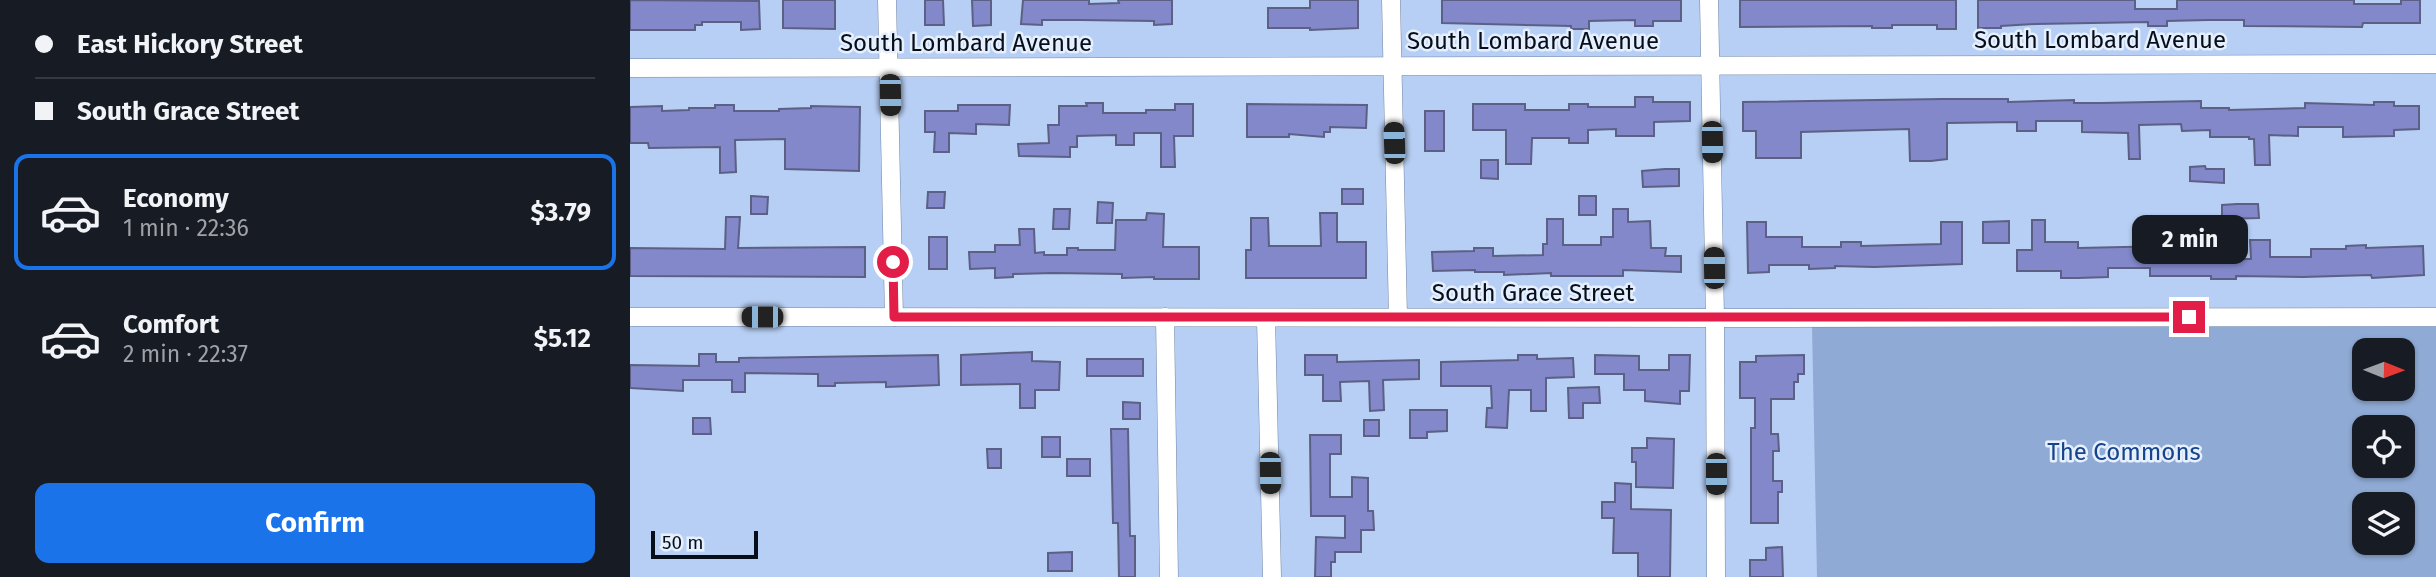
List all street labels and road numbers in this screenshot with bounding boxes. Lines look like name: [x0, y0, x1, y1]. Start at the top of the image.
street label: South Lombard Avenue: [1974, 26, 2226, 54]
street label: South Lombard Avenue: [1407, 27, 1659, 55]
street label: South Lombard Avenue: [840, 29, 1092, 57]
street label: South Grace Street: [1432, 279, 1634, 307]

